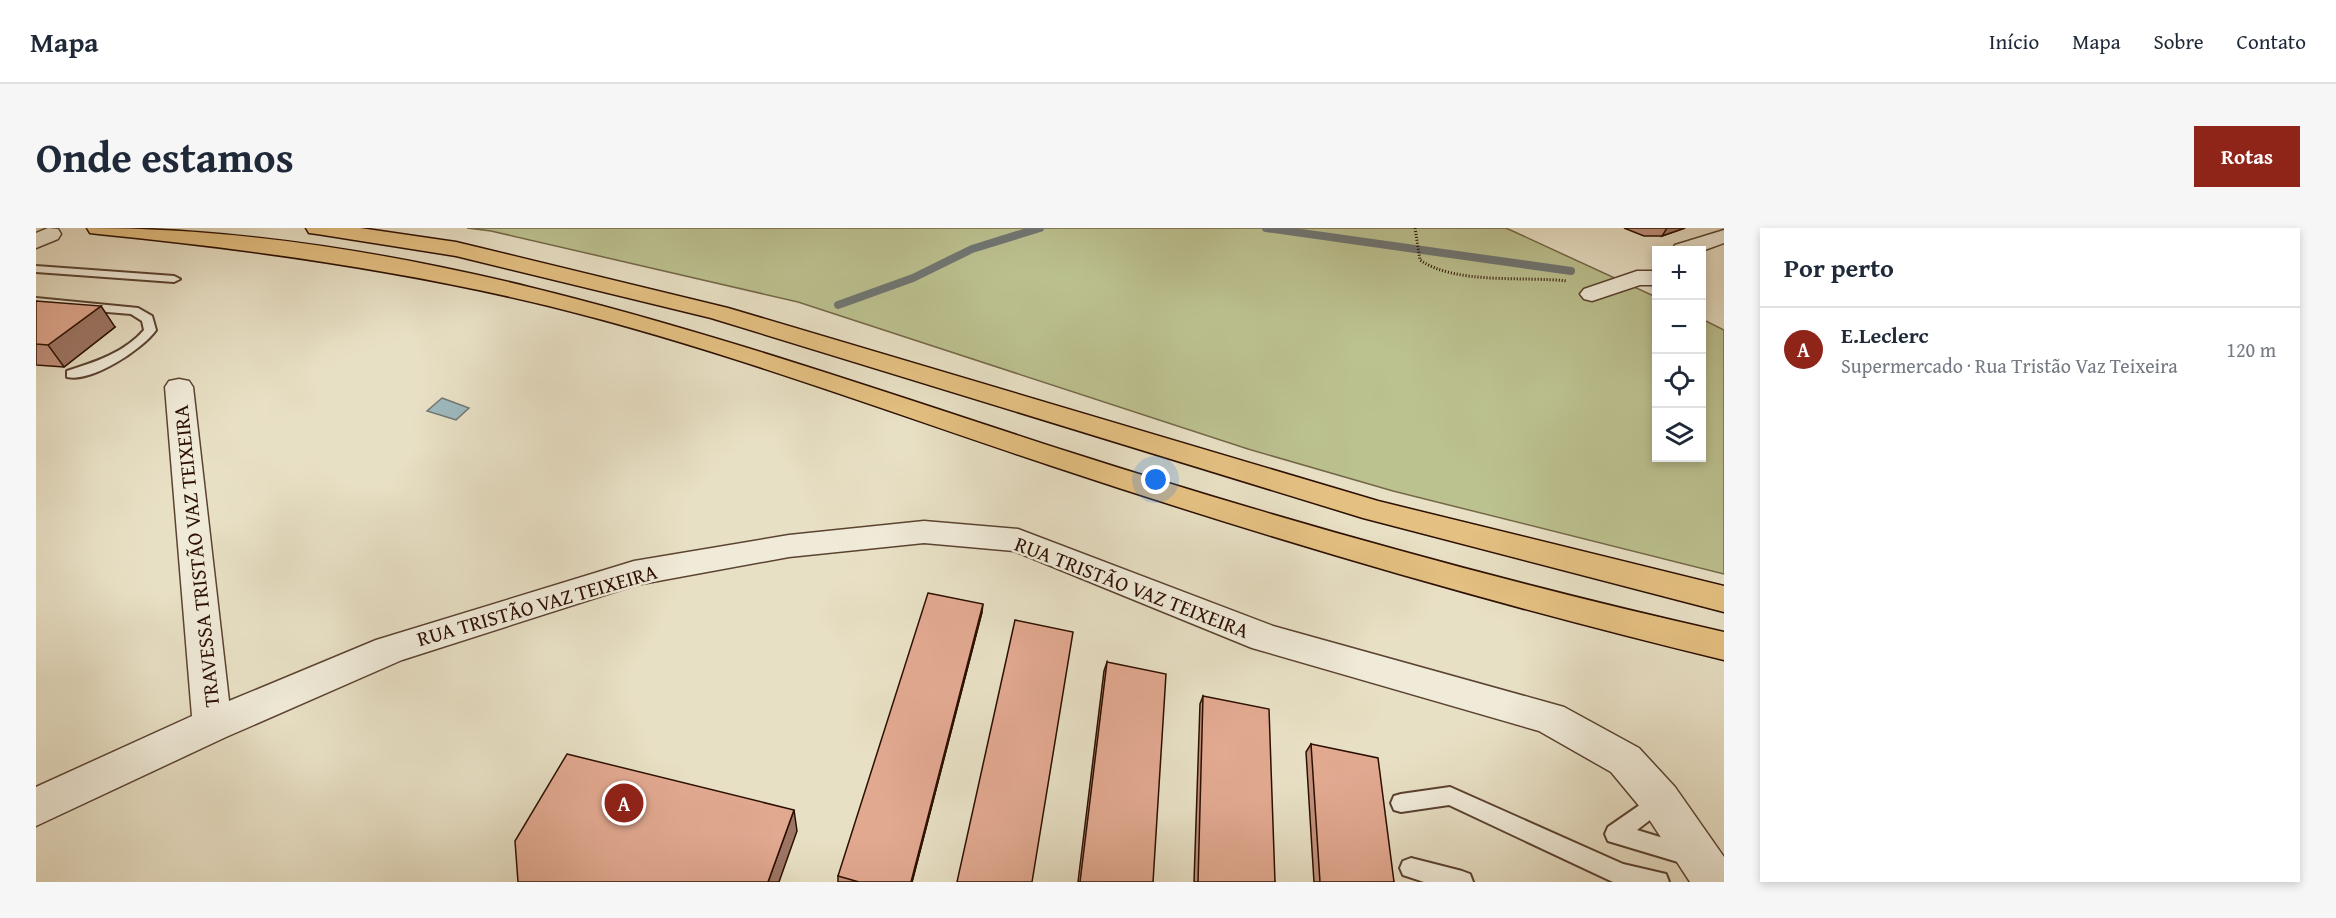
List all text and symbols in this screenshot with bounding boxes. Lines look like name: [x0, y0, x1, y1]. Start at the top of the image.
text: Mapa: [30, 21, 99, 62]
text: Início: [1989, 26, 2039, 57]
text: Mapa: [2072, 26, 2121, 57]
text: Sobre: [2154, 26, 2204, 57]
text: Contato: [2237, 26, 2306, 57]
text: Onde estamos: [36, 126, 294, 187]
button: Rotas: [2194, 126, 2300, 187]
map controls: [1652, 246, 1706, 462]
button: +: [1652, 246, 1706, 300]
text: Por perto: [1784, 248, 1894, 287]
button: −: [1652, 300, 1706, 354]
text: E.Leclerc: [1841, 319, 1929, 351]
text: A: [1797, 335, 1810, 364]
text: 120 m: [2226, 335, 2276, 364]
text: Supermercado · Rua Tristão Vaz Teixeira: [1841, 351, 2178, 380]
button: locate: [1652, 354, 1706, 408]
street label: TRAVESSA TRISTÃO VAZ TEIXEIRA: [165, 403, 227, 709]
button: layers: [1652, 408, 1706, 462]
your location: [1141, 465, 1170, 494]
street label: RUA TRISTÃO VAZ TEIXEIRA: [1010, 528, 1254, 646]
street label: RUA TRISTÃO VAZ TEIXEIRA: [413, 556, 661, 654]
pin: A: [604, 780, 644, 826]

